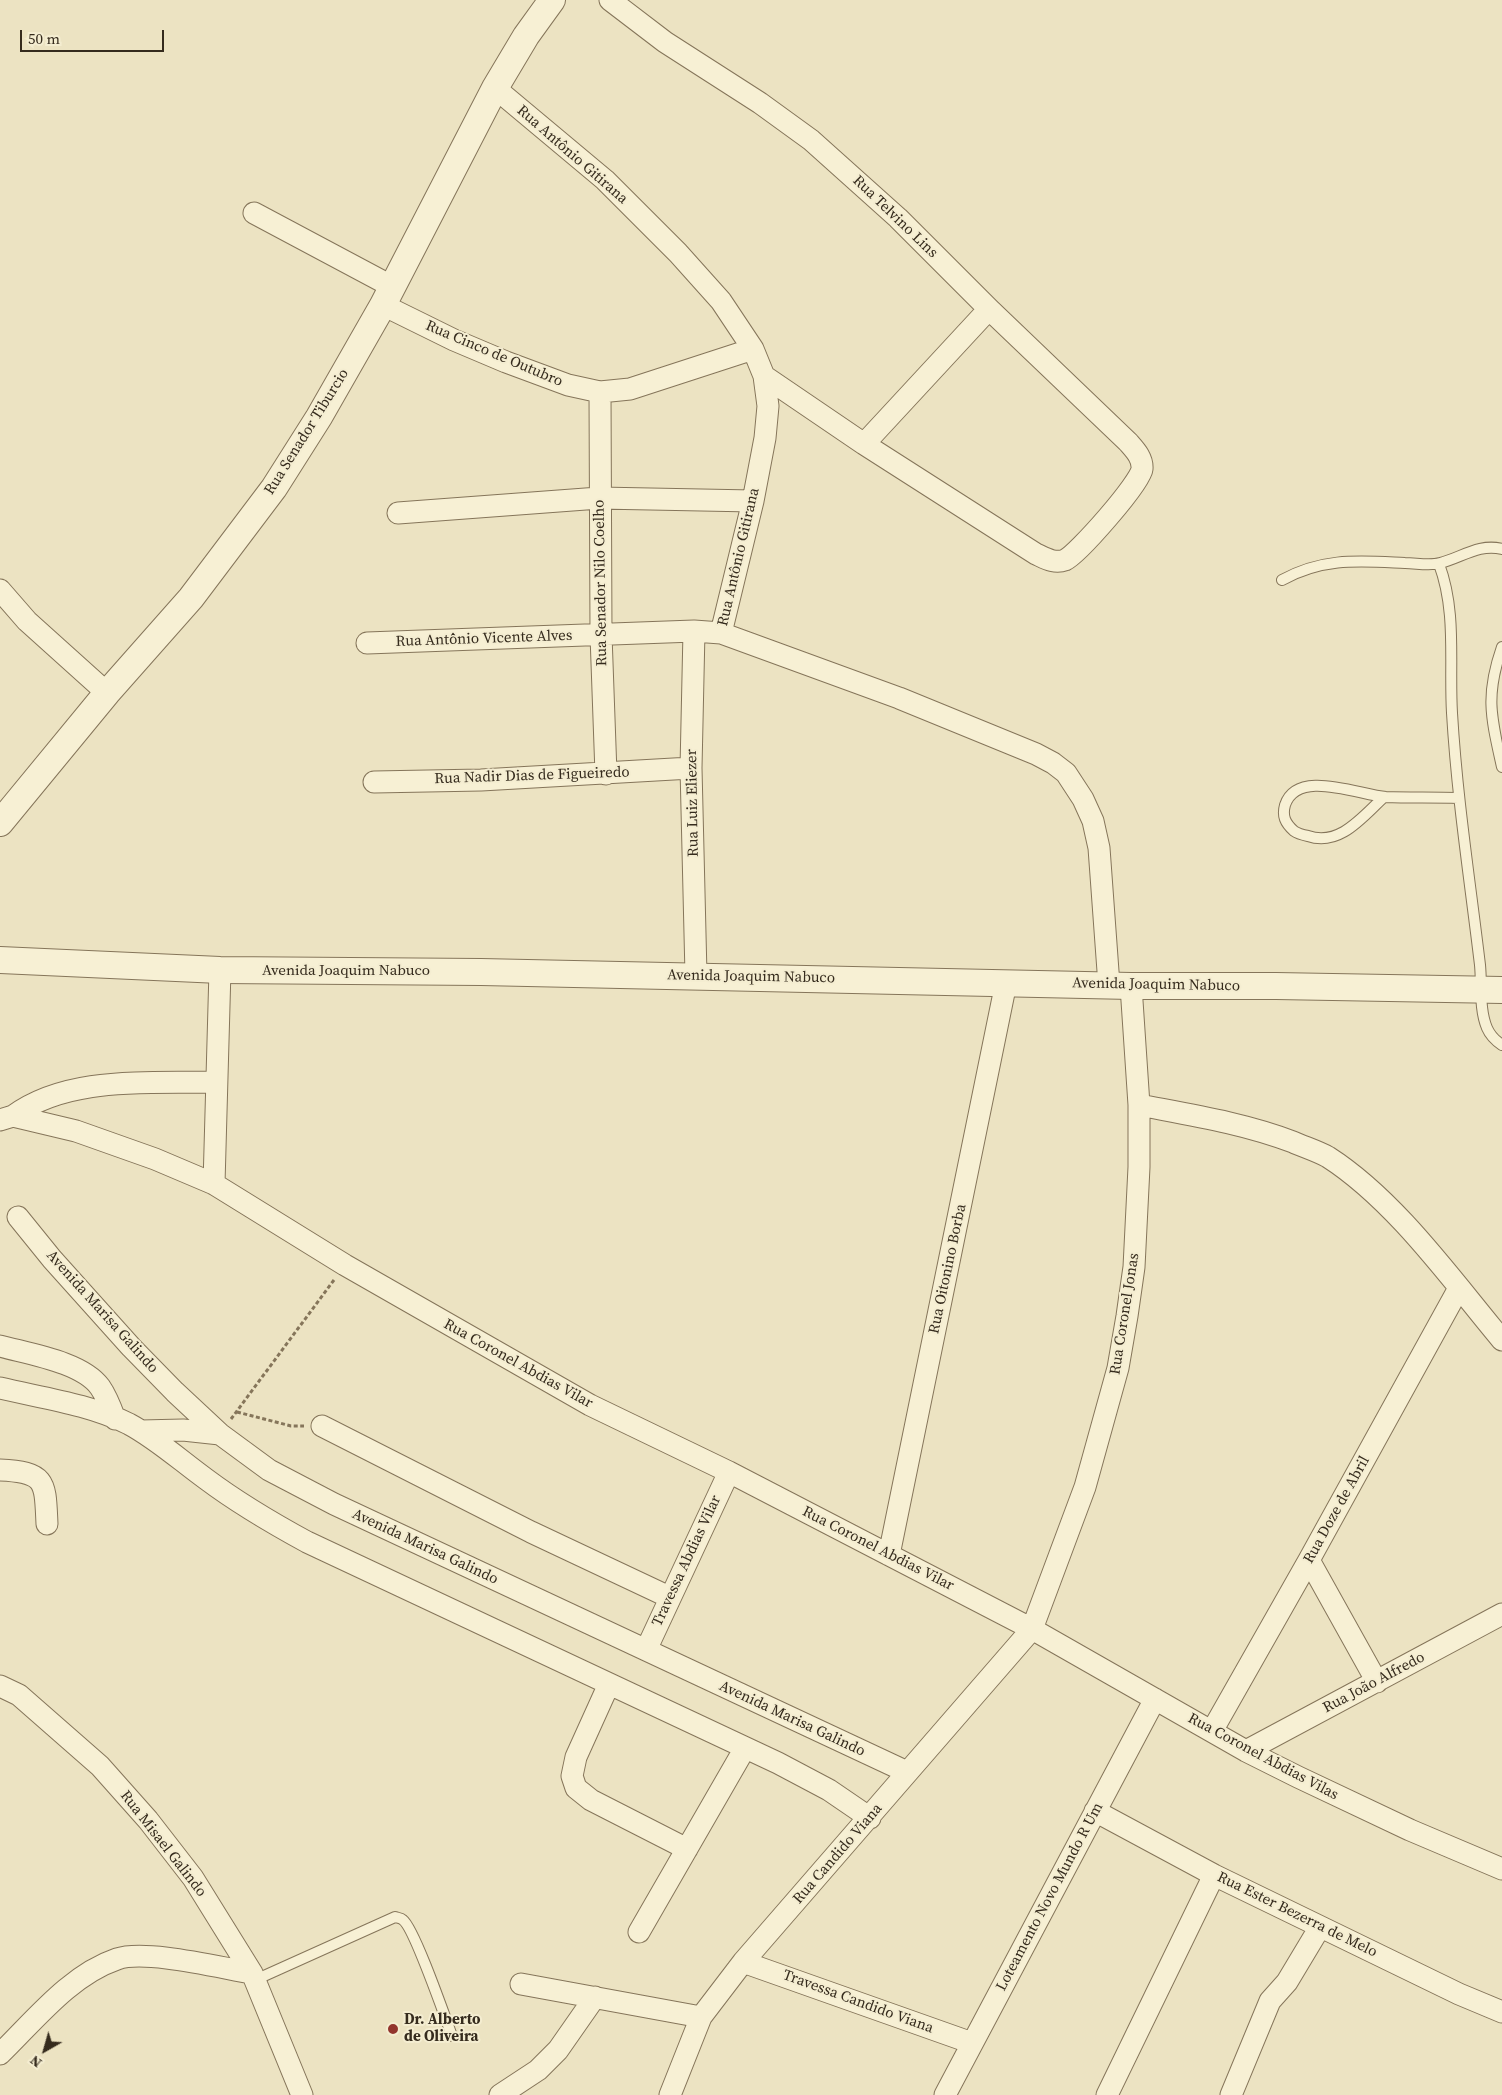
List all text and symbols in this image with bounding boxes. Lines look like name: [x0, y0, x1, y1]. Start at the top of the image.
scale bar: [22, 20, 166, 52]
text: 50 m: [28, 28, 60, 49]
street label: Rua Antônio Gitirana: [513, 102, 631, 208]
street label: Rua Telvino Lins: [849, 172, 941, 262]
street label: Rua Cinco de Outubro: [423, 317, 565, 391]
street label: Rua Senador Tiburcio: [261, 366, 353, 498]
street label: Rua Antônio Gitirana: [714, 486, 764, 628]
street label: Rua Senador Nilo Coelho: [591, 499, 611, 667]
street label: Rua Antônio Vicente Alves: [395, 627, 573, 651]
street label: Rua Luiz Eliezer: [683, 749, 703, 857]
street label: Rua Nadir Dias de Figueiredo: [434, 764, 630, 788]
street label: Avenida Joaquim Nabuco: [262, 962, 430, 980]
street label: Avenida Joaquim Nabuco: [667, 967, 835, 987]
street label: Avenida Joaquim Nabuco: [1072, 975, 1240, 995]
street label: Rua Oitonino Borba: [925, 1202, 971, 1336]
street label: Avenida Marisa Galindo: [42, 1247, 162, 1377]
street label: Rua Coronel Jonas: [1106, 1252, 1144, 1376]
street label: Rua Coronel Abdias Vilar: [440, 1315, 596, 1413]
street label: Rua Doze de Abril: [1300, 1453, 1374, 1567]
street label: Travessa Abdias Vilar: [649, 1492, 725, 1630]
street label: Rua Coronel Abdias Vilar: [799, 1503, 957, 1595]
street label: Avenida Marisa Galindo: [349, 1505, 501, 1589]
street label: Rua João Alfredo: [1320, 1649, 1428, 1717]
street label: Avenida Marisa Galindo: [716, 1677, 868, 1761]
street label: Rua Coronel Abdias Vilas: [1185, 1710, 1341, 1804]
street label: Rua Misael Galindo: [116, 1787, 210, 1901]
street label: Rua Candido Viana: [789, 1800, 887, 1908]
street label: Loteamento Novo Mundo R Um: [993, 1800, 1107, 1994]
street label: Rua Ester Bezerra de Melo: [1214, 1868, 1380, 1962]
street label: Travessa Candido Viana: [780, 1966, 936, 2038]
place label: Dr. Alberto de Oliveira: [404, 2011, 481, 2046]
marker: Dr. Alberto de Oliveira: [386, 2022, 400, 2036]
north arrow: [20, 2025, 70, 2075]
text: N: [26, 2051, 46, 2073]

